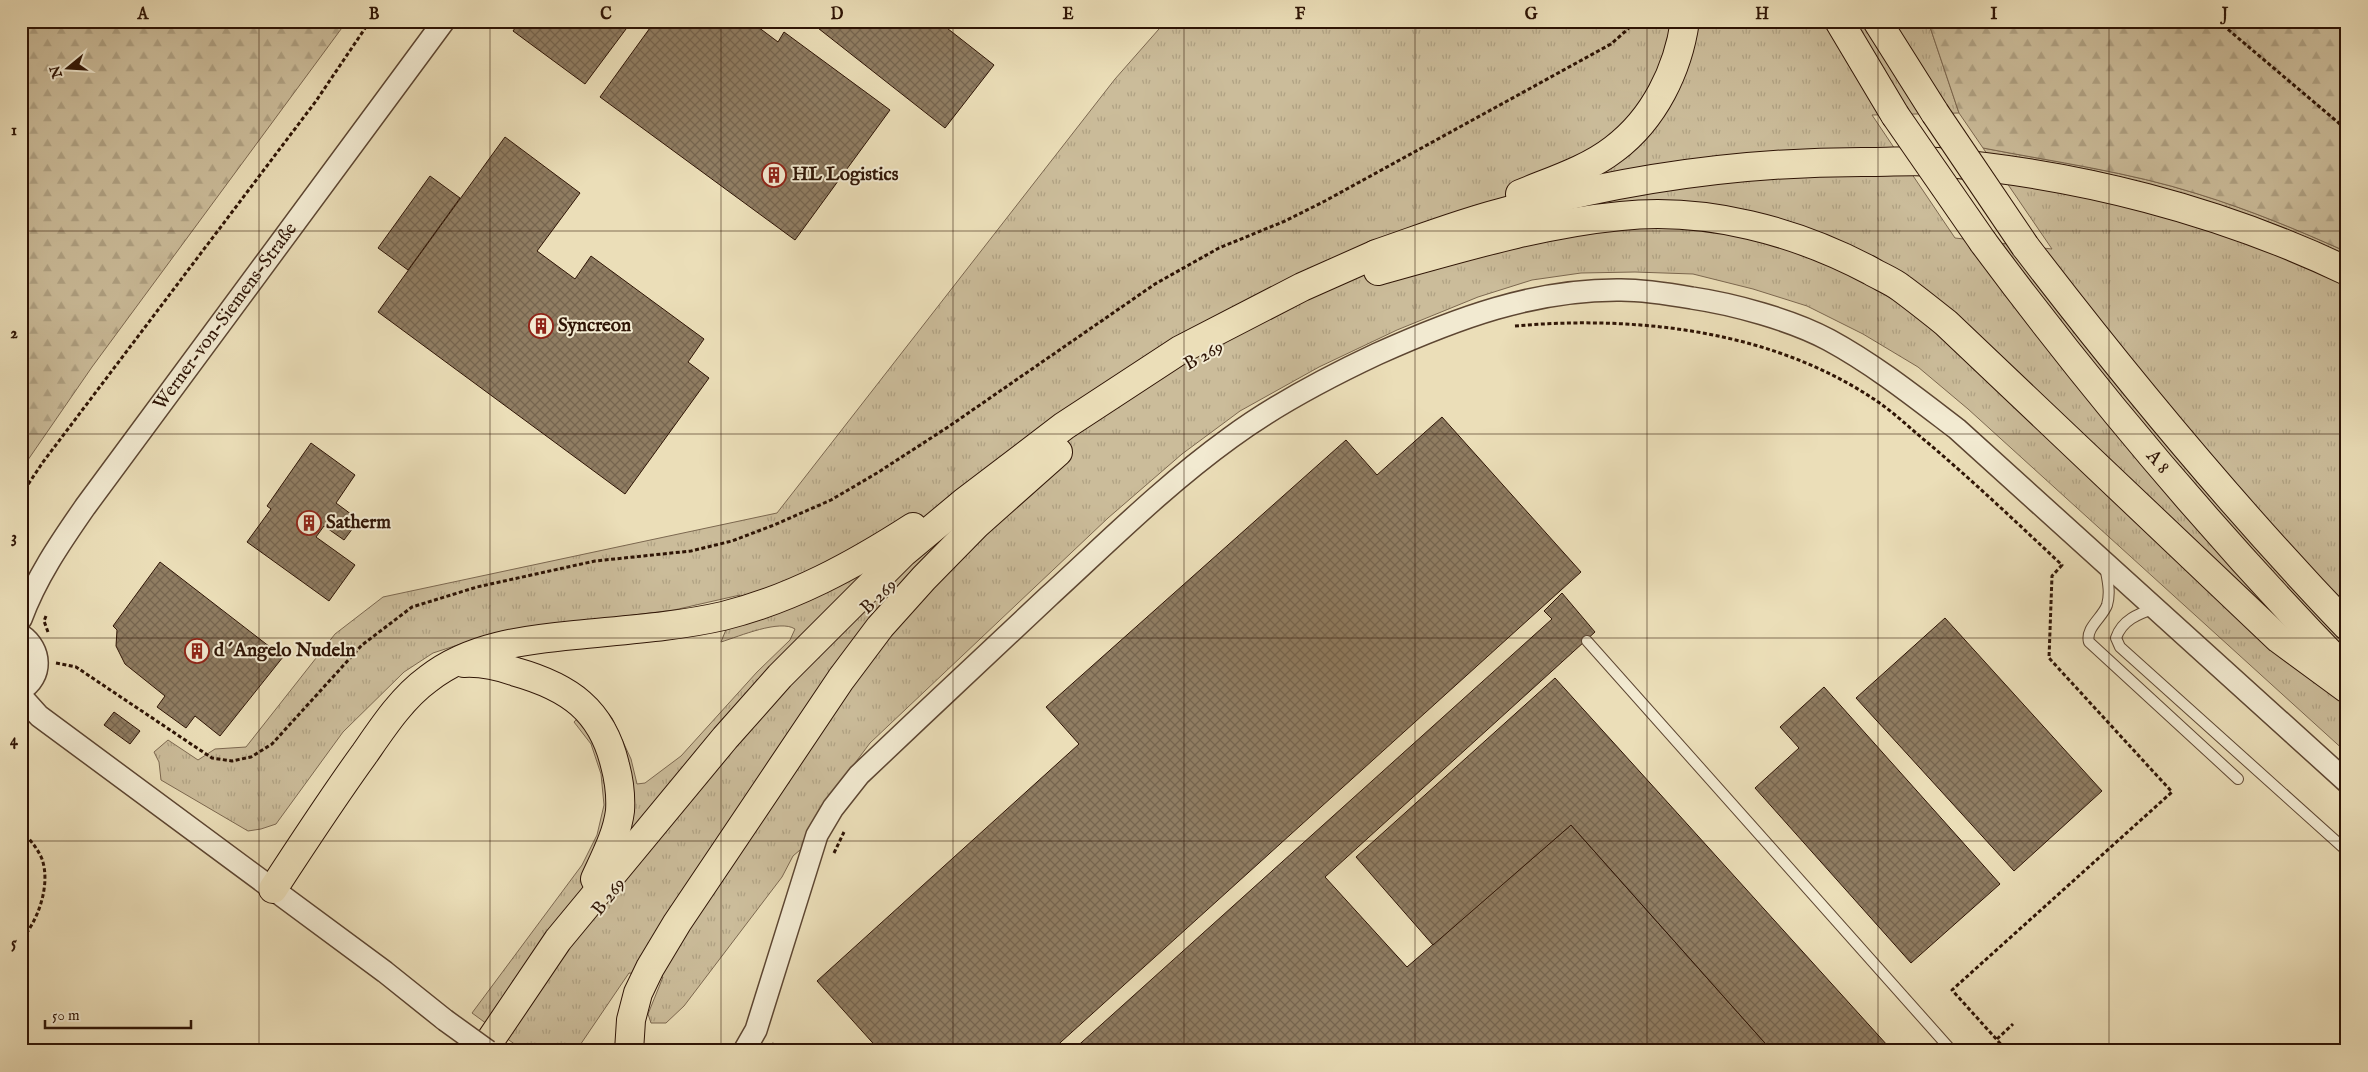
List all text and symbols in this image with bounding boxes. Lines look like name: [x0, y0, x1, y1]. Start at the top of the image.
text: A: [137, 5, 150, 25]
text: B: [369, 5, 380, 25]
text: C: [600, 5, 612, 25]
text: D: [831, 5, 844, 25]
text: E: [1062, 5, 1074, 25]
text: F: [1295, 5, 1306, 25]
text: G: [1525, 5, 1538, 25]
text: H: [1755, 5, 1769, 25]
text: I: [1991, 5, 1998, 25]
text: J: [2220, 5, 2229, 25]
north arrow: [42, 42, 92, 92]
text: N: [46, 63, 67, 81]
text: 1: [11, 121, 17, 141]
building icon: HL Logistics: [761, 162, 787, 188]
place label: HL Logistics: [792, 163, 899, 187]
street label: Werner-von-Siemens-Straße: [148, 218, 303, 415]
building icon: Syncreon: [528, 313, 554, 339]
place label: Syncreon: [558, 314, 631, 338]
text: 2: [10, 324, 18, 344]
street label: B 269: [1180, 335, 1228, 377]
street label: A 8: [2140, 444, 2175, 479]
building icon: Satherm: [296, 510, 322, 536]
place label: Satherm: [326, 511, 391, 535]
text: 3: [11, 528, 17, 548]
street label: B 269: [855, 574, 903, 620]
building icon: d´Angelo Nudeln: [184, 638, 210, 664]
place label: d´Angelo Nudeln: [214, 639, 356, 663]
text: 4: [10, 731, 19, 751]
street label: B 269: [586, 873, 632, 921]
text: 5: [11, 934, 17, 954]
scale bar: [45, 997, 191, 1029]
text: 50 m: [52, 1006, 80, 1025]

